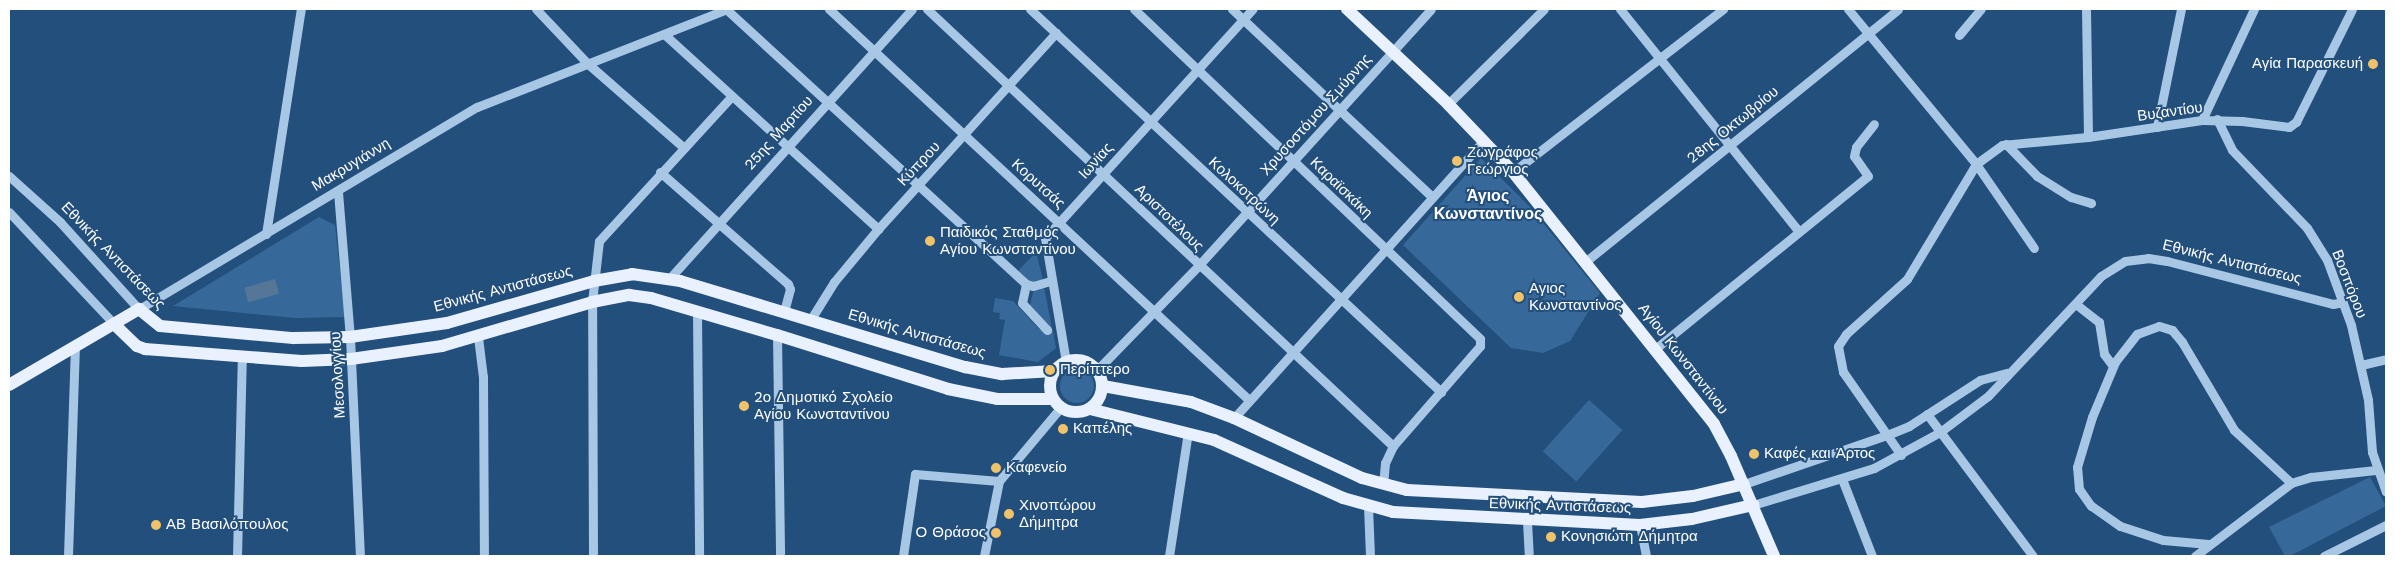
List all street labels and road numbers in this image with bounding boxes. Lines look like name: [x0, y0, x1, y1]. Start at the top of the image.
street label: Χρυσοστόμου Σμύρνης: [1257, 51, 1375, 179]
street label: 28ης Οκτωβρίου: [1684, 83, 1782, 167]
street label: 25ης Μαρτίου: [741, 92, 817, 174]
street label: Βυζαντίου: [2136, 99, 2204, 125]
street label: Μακρυγιάννη: [309, 135, 393, 195]
street label: Κύπρου: [894, 138, 944, 190]
street label: Ιωνίας: [1075, 139, 1117, 183]
street label: Κολοκοτρώνη: [1205, 153, 1283, 229]
street label: Καραϊσκάκη: [1306, 154, 1376, 222]
street label: Κορυτσάς: [1008, 155, 1068, 213]
street label: Αριστοτέλους: [1131, 181, 1207, 255]
street label: Εθνικής Αντιστάσεως: [57, 199, 169, 313]
street label: Εθνικής Αντιστάσεως: [2161, 236, 2303, 288]
street label: Βοσπόρου: [2328, 247, 2370, 321]
street label: Εθνικής Αντιστάσεως: [432, 262, 574, 316]
street label: Αγίου Κωνσταντίνου: [1634, 300, 1732, 418]
street label: Εθνικής Αντιστάσεως: [846, 306, 988, 362]
street label: Μεσολογγίου: [327, 331, 349, 419]
street label: Εθνικής Αντιστάσεως: [1489, 495, 1631, 517]

